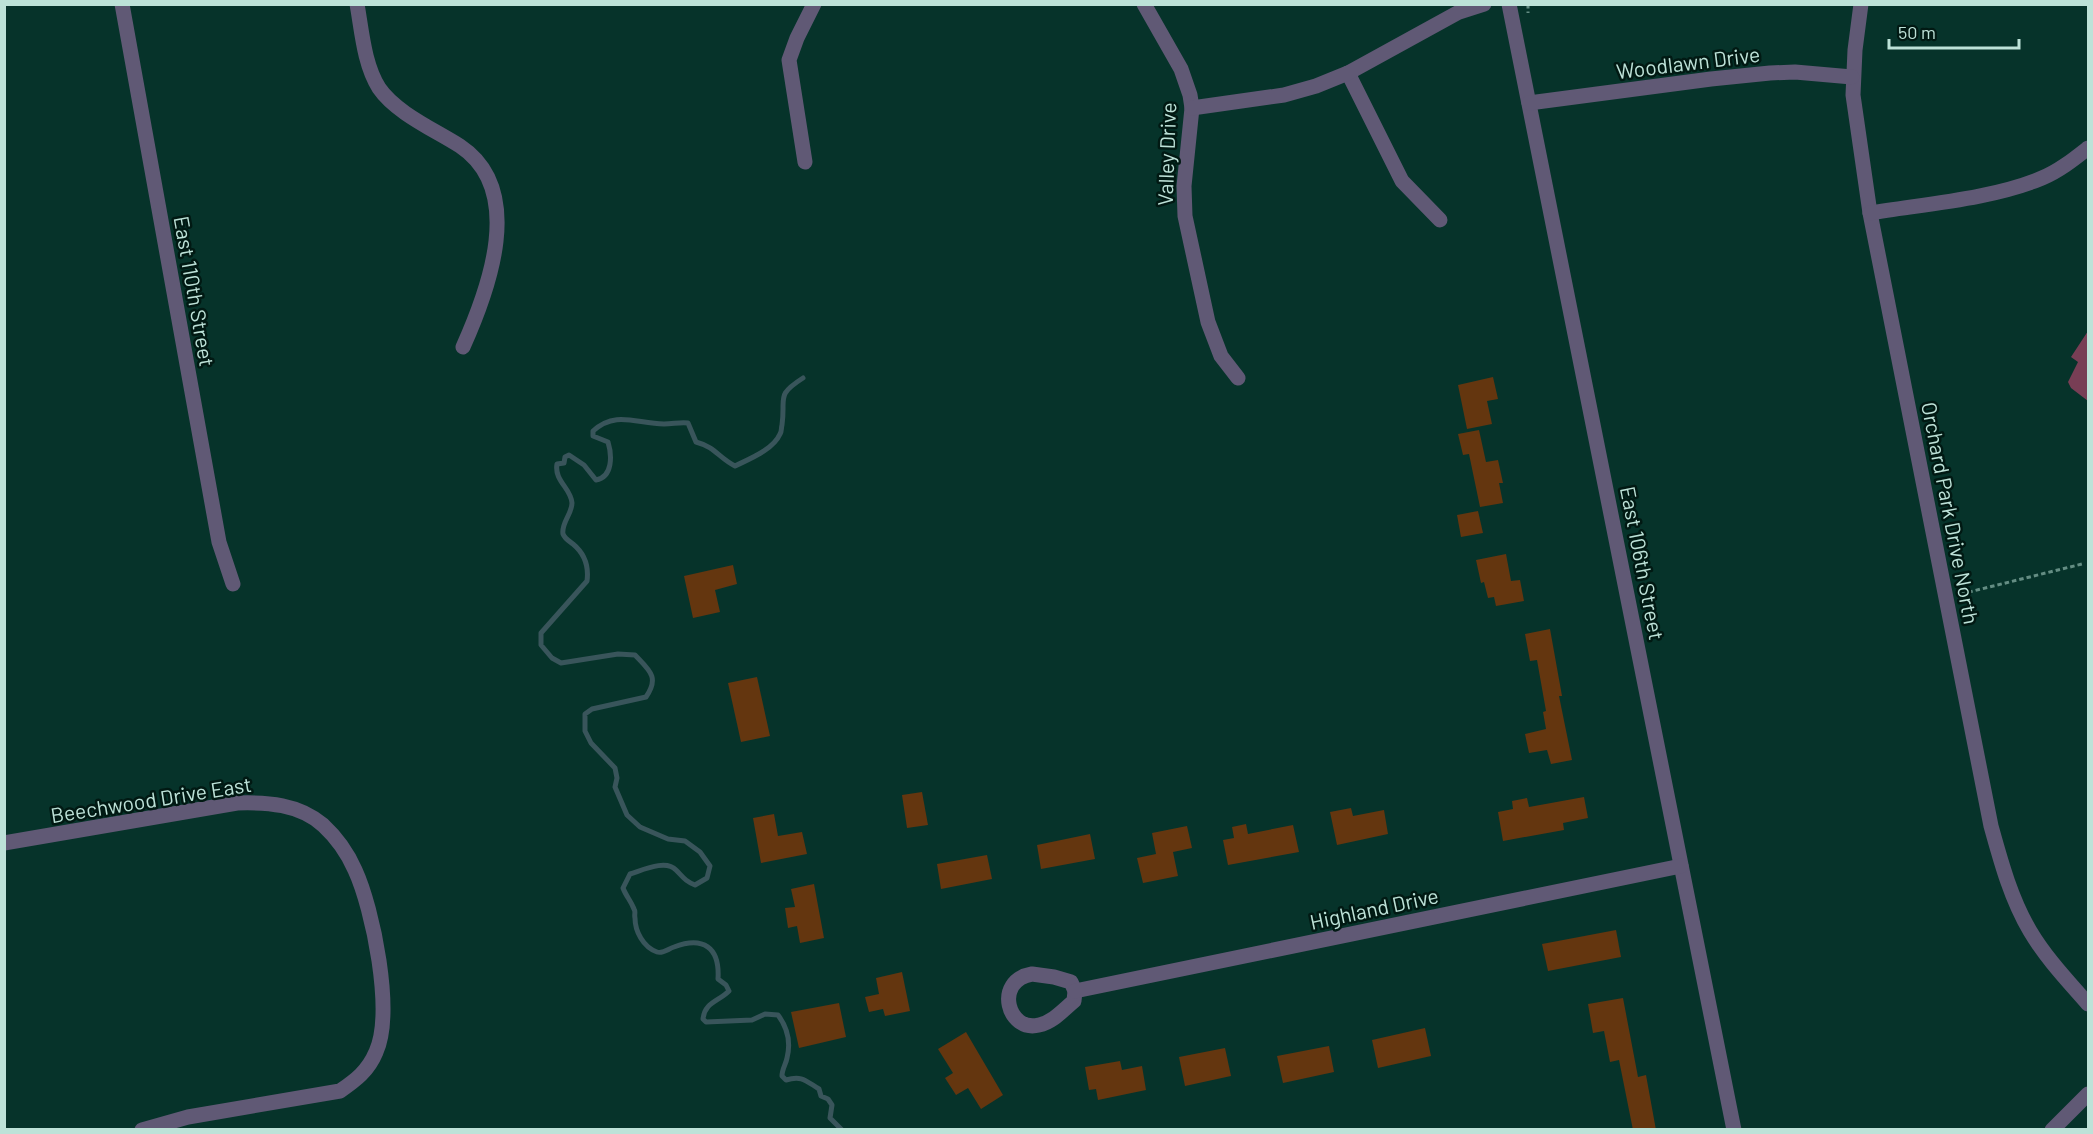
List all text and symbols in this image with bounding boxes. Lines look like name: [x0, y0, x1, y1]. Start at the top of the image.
scale bar: [1889, 12, 2020, 50]
text: 50 m: [1898, 21, 1936, 43]
street label: Woodlawn Drive: [1615, 41, 1761, 83]
street label: Valley Drive: [1152, 102, 1180, 206]
street label: East 110th Street: [169, 214, 221, 368]
street label: Orchard Park Drive North: [1917, 400, 1985, 626]
street label: East 106th Street: [1616, 484, 1670, 642]
street label: Beechwood Drive East: [49, 771, 253, 827]
street label: Highland Drive: [1307, 882, 1441, 934]

